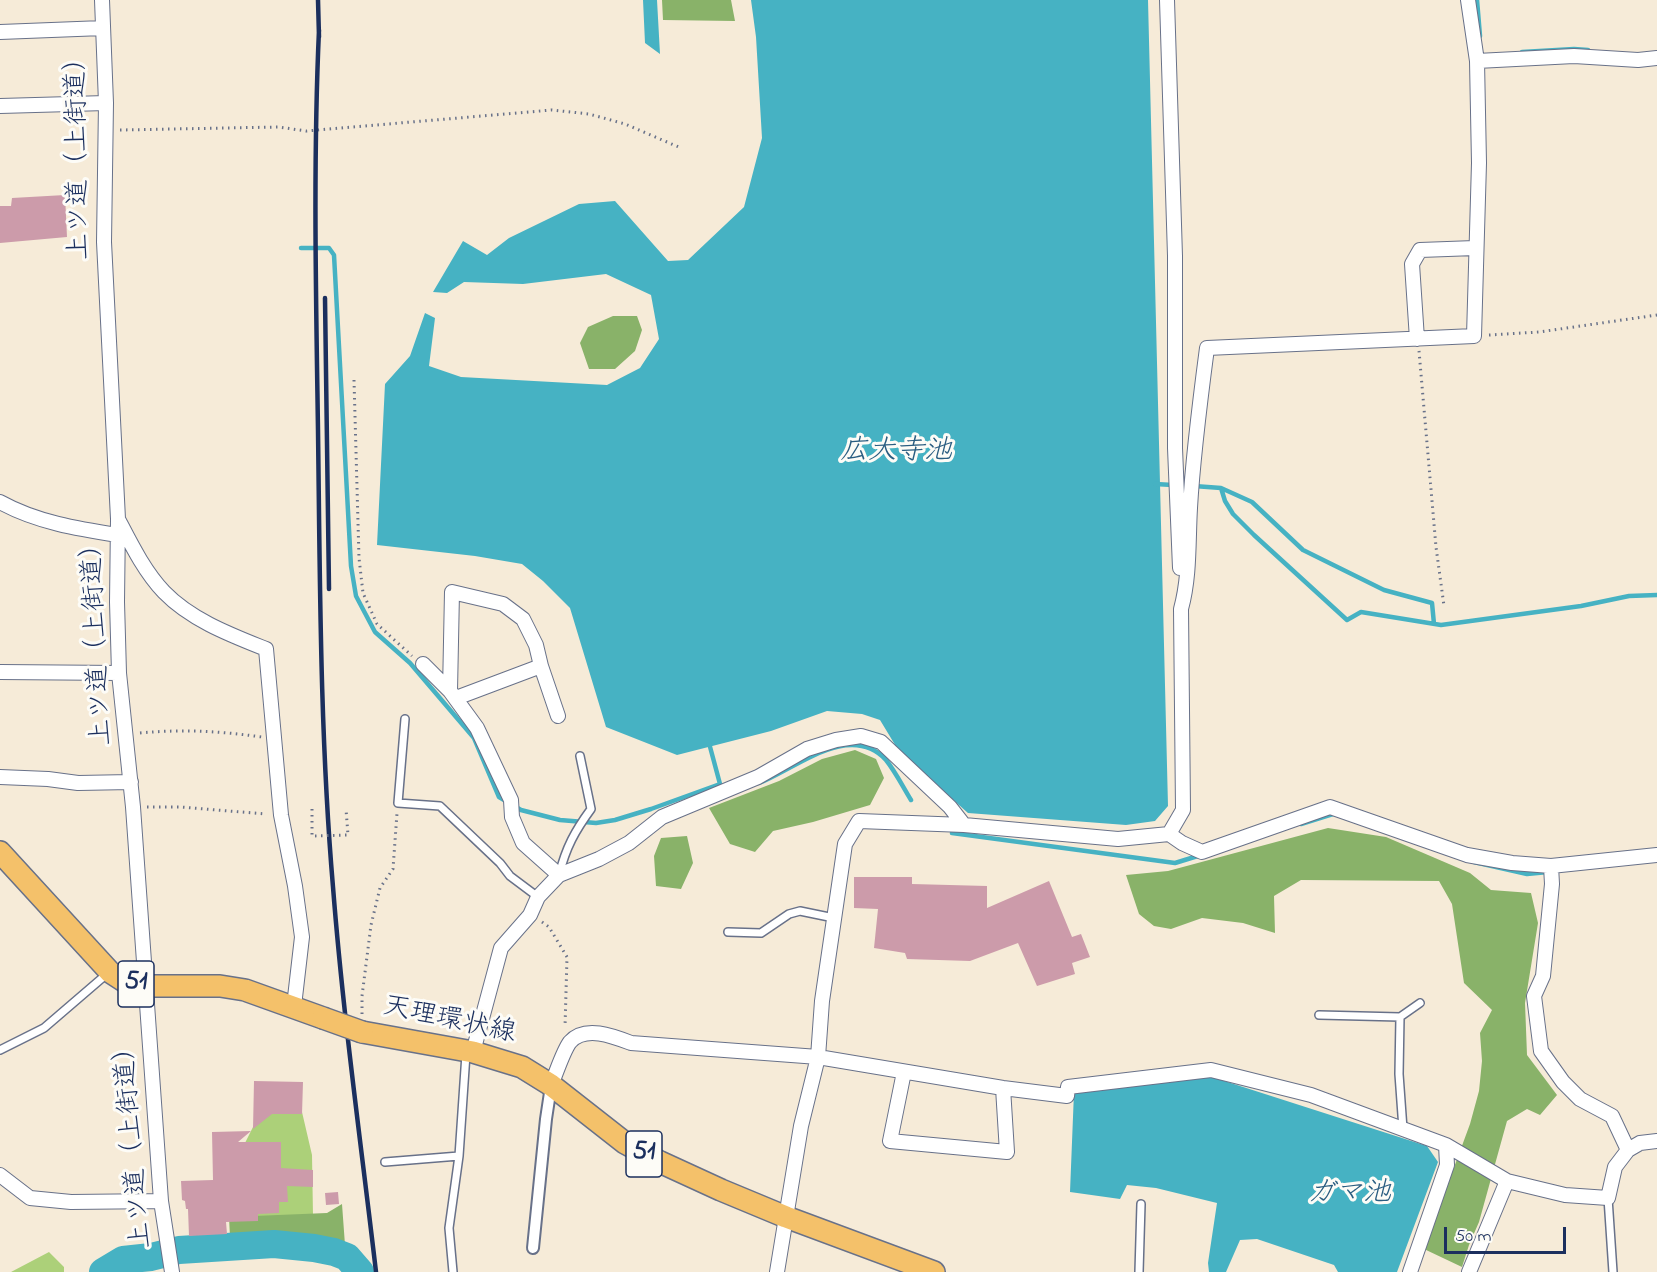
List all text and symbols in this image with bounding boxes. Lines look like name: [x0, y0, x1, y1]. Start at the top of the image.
street label: 上ツ道（上街道）: [62, 44, 98, 260]
water label: 広大寺池: [840, 436, 952, 470]
street label: 上ツ道（上街道）: [77, 529, 121, 747]
road number: 51: [118, 961, 154, 1007]
street label: 天理環状線: [380, 992, 518, 1052]
street label: 上ツ道（上街道）: [109, 1032, 161, 1250]
road number: 51: [626, 1131, 662, 1177]
water label: ガマ池: [1307, 1178, 1391, 1212]
scale bar: [1447, 1215, 1568, 1253]
text: 50 m: [1455, 1224, 1492, 1250]

